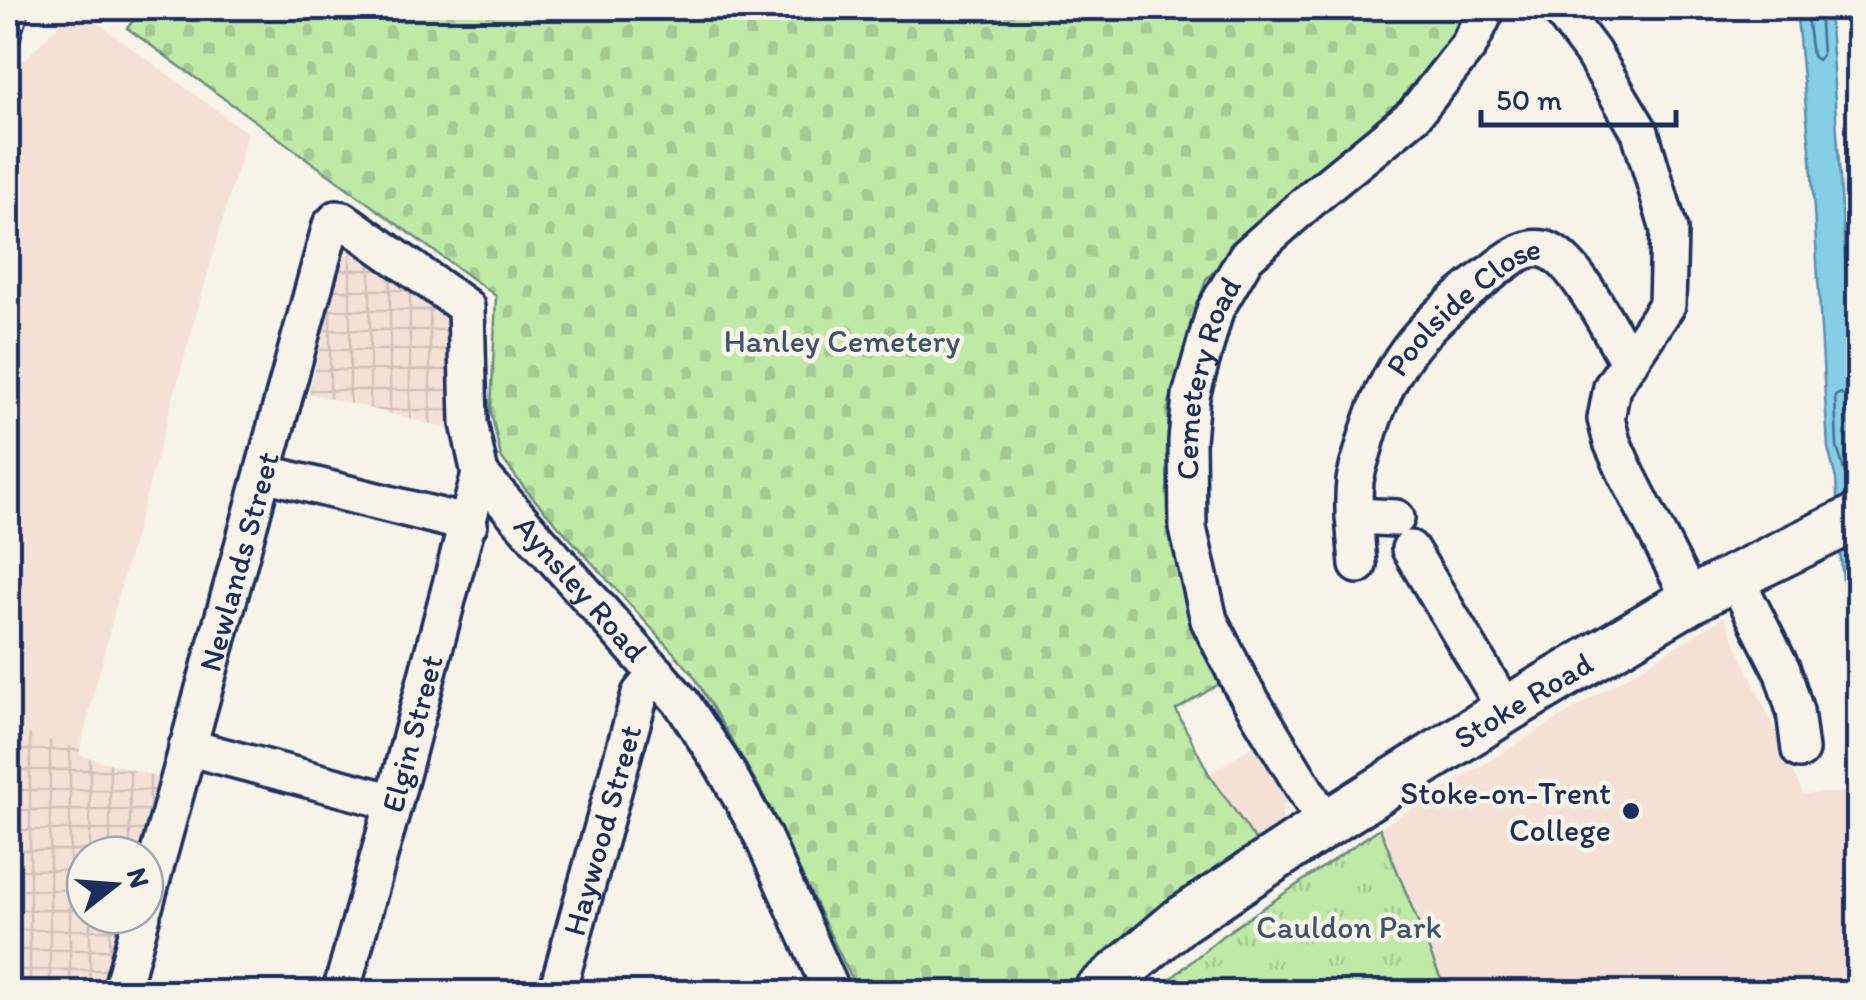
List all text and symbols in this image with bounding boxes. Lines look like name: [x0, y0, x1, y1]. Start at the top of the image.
scale bar: [1481, 65, 1676, 127]
text: 50 m: [1496, 81, 1562, 118]
street label: Poolside Close: [1377, 229, 1543, 383]
street label: Cemetery Road: [1168, 270, 1249, 480]
park label: Hanley Cemetery: [724, 322, 960, 360]
street label: Newlands Street: [191, 448, 287, 676]
street label: Aynsley Road: [506, 507, 656, 669]
street label: Stoke Road: [1447, 644, 1599, 757]
street label: Elgin Street: [373, 651, 451, 817]
street label: Haywood Street: [555, 720, 650, 940]
place label: Stoke-on-Trent College: [1400, 774, 1611, 849]
marker: Stoke-on-Trent College: [1620, 800, 1642, 822]
north arrow: [65, 835, 165, 935]
text: N: [120, 864, 158, 892]
park label: Cauldon Park: [1256, 908, 1442, 946]

